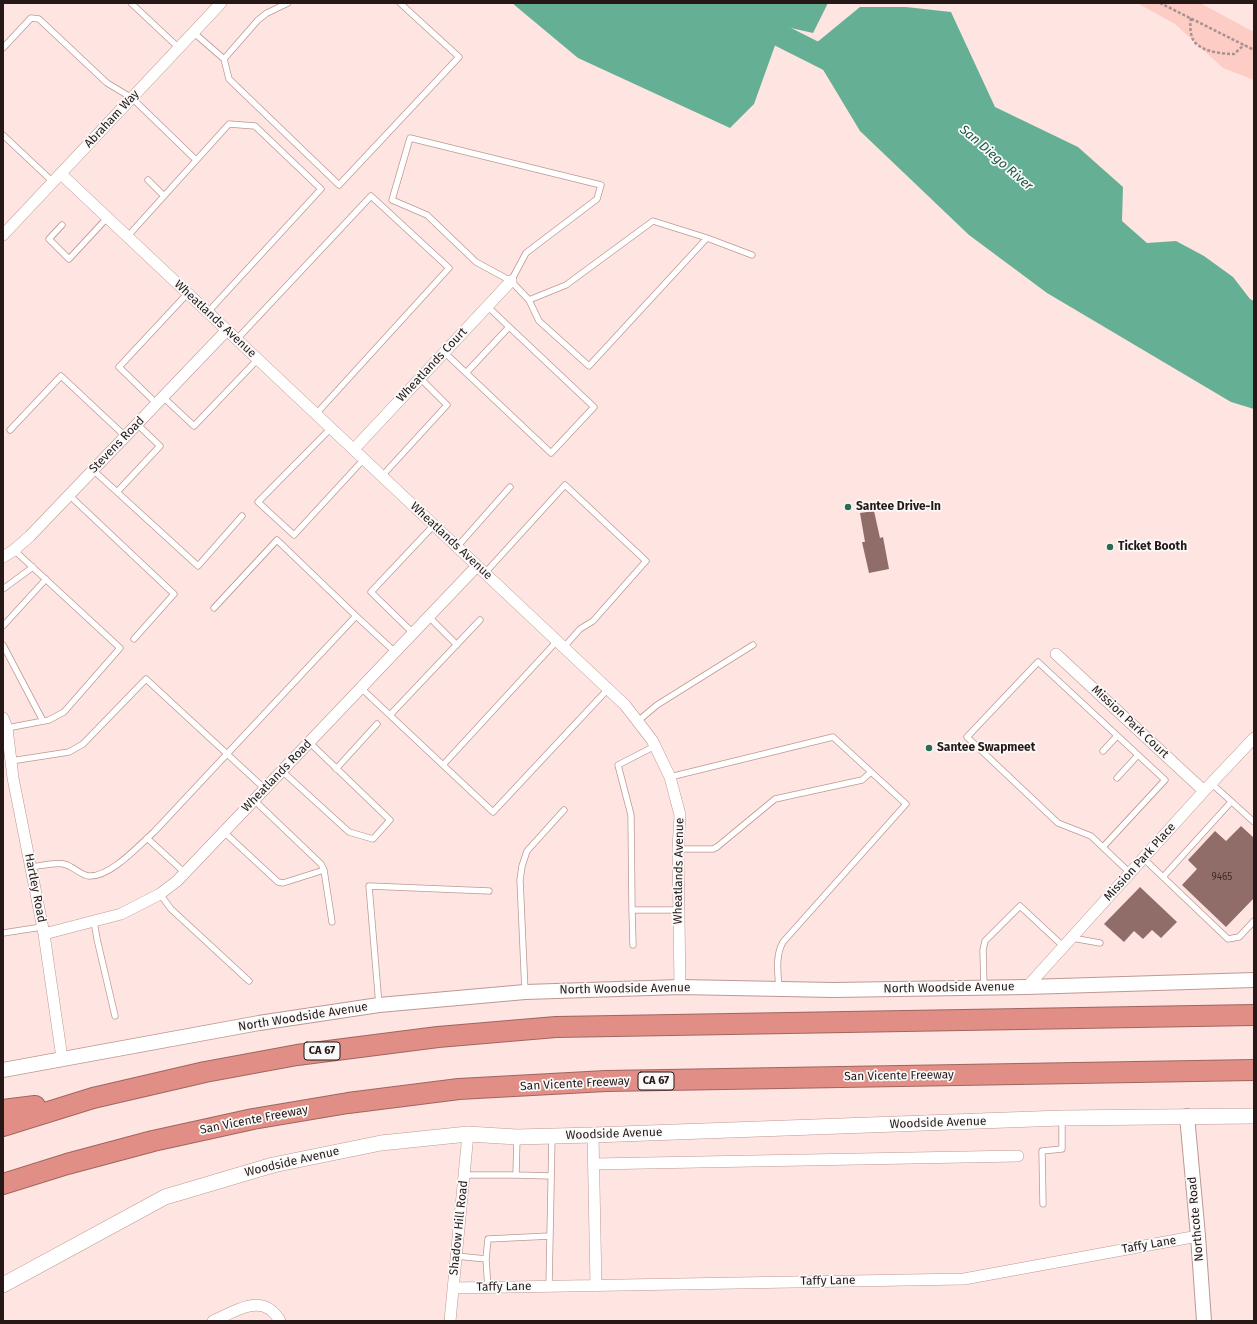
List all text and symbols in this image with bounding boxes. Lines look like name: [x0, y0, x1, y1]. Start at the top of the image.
street label: Abraham Way: [82, 87, 142, 151]
water label: San Diego River: [956, 122, 1036, 194]
street label: Wheatlands Avenue: [171, 277, 259, 361]
street label: Wheatlands Court: [394, 325, 470, 405]
street label: Stevens Road: [86, 414, 148, 476]
street label: Wheatlands Avenue: [407, 499, 495, 583]
place label: Santee Drive-In: [856, 500, 941, 514]
marker: Santee Drive-In: [843, 502, 853, 512]
place label: Ticket Booth: [1118, 540, 1187, 554]
marker: Ticket Booth: [1105, 542, 1115, 552]
street label: Mission Park Court: [1088, 682, 1172, 762]
street label: Wheatlands Road: [239, 737, 315, 815]
place label: Santee Swapmeet: [937, 741, 1035, 755]
marker: Santee Swapmeet: [924, 743, 934, 753]
street label: Wheatlands Avenue: [671, 817, 687, 925]
street label: Mission Park Place: [1101, 820, 1179, 904]
street label: Hartley Road: [21, 852, 49, 924]
house number: 9465: [1212, 871, 1232, 883]
street label: North Woodside Avenue: [883, 980, 1015, 996]
street label: North Woodside Avenue: [559, 981, 691, 997]
street label: North Woodside Avenue: [237, 1000, 369, 1034]
road number: CA 67: [304, 1042, 340, 1060]
street label: San Vicente Freeway: [844, 1068, 954, 1084]
road number: CA 67: [638, 1072, 674, 1090]
street label: San Vicente Freeway: [520, 1074, 630, 1094]
street label: San Vicente Freeway: [199, 1102, 309, 1138]
street label: Woodside Avenue: [889, 1114, 987, 1132]
street label: Woodside Avenue: [565, 1125, 663, 1143]
street label: Woodside Avenue: [243, 1144, 341, 1180]
street label: Northcote Road: [1185, 1176, 1207, 1262]
street label: Shadow Hill Road: [447, 1180, 471, 1276]
street label: Taffy Lane: [1121, 1233, 1177, 1257]
street label: Taffy Lane: [800, 1273, 856, 1289]
street label: Taffy Lane: [476, 1279, 532, 1295]

